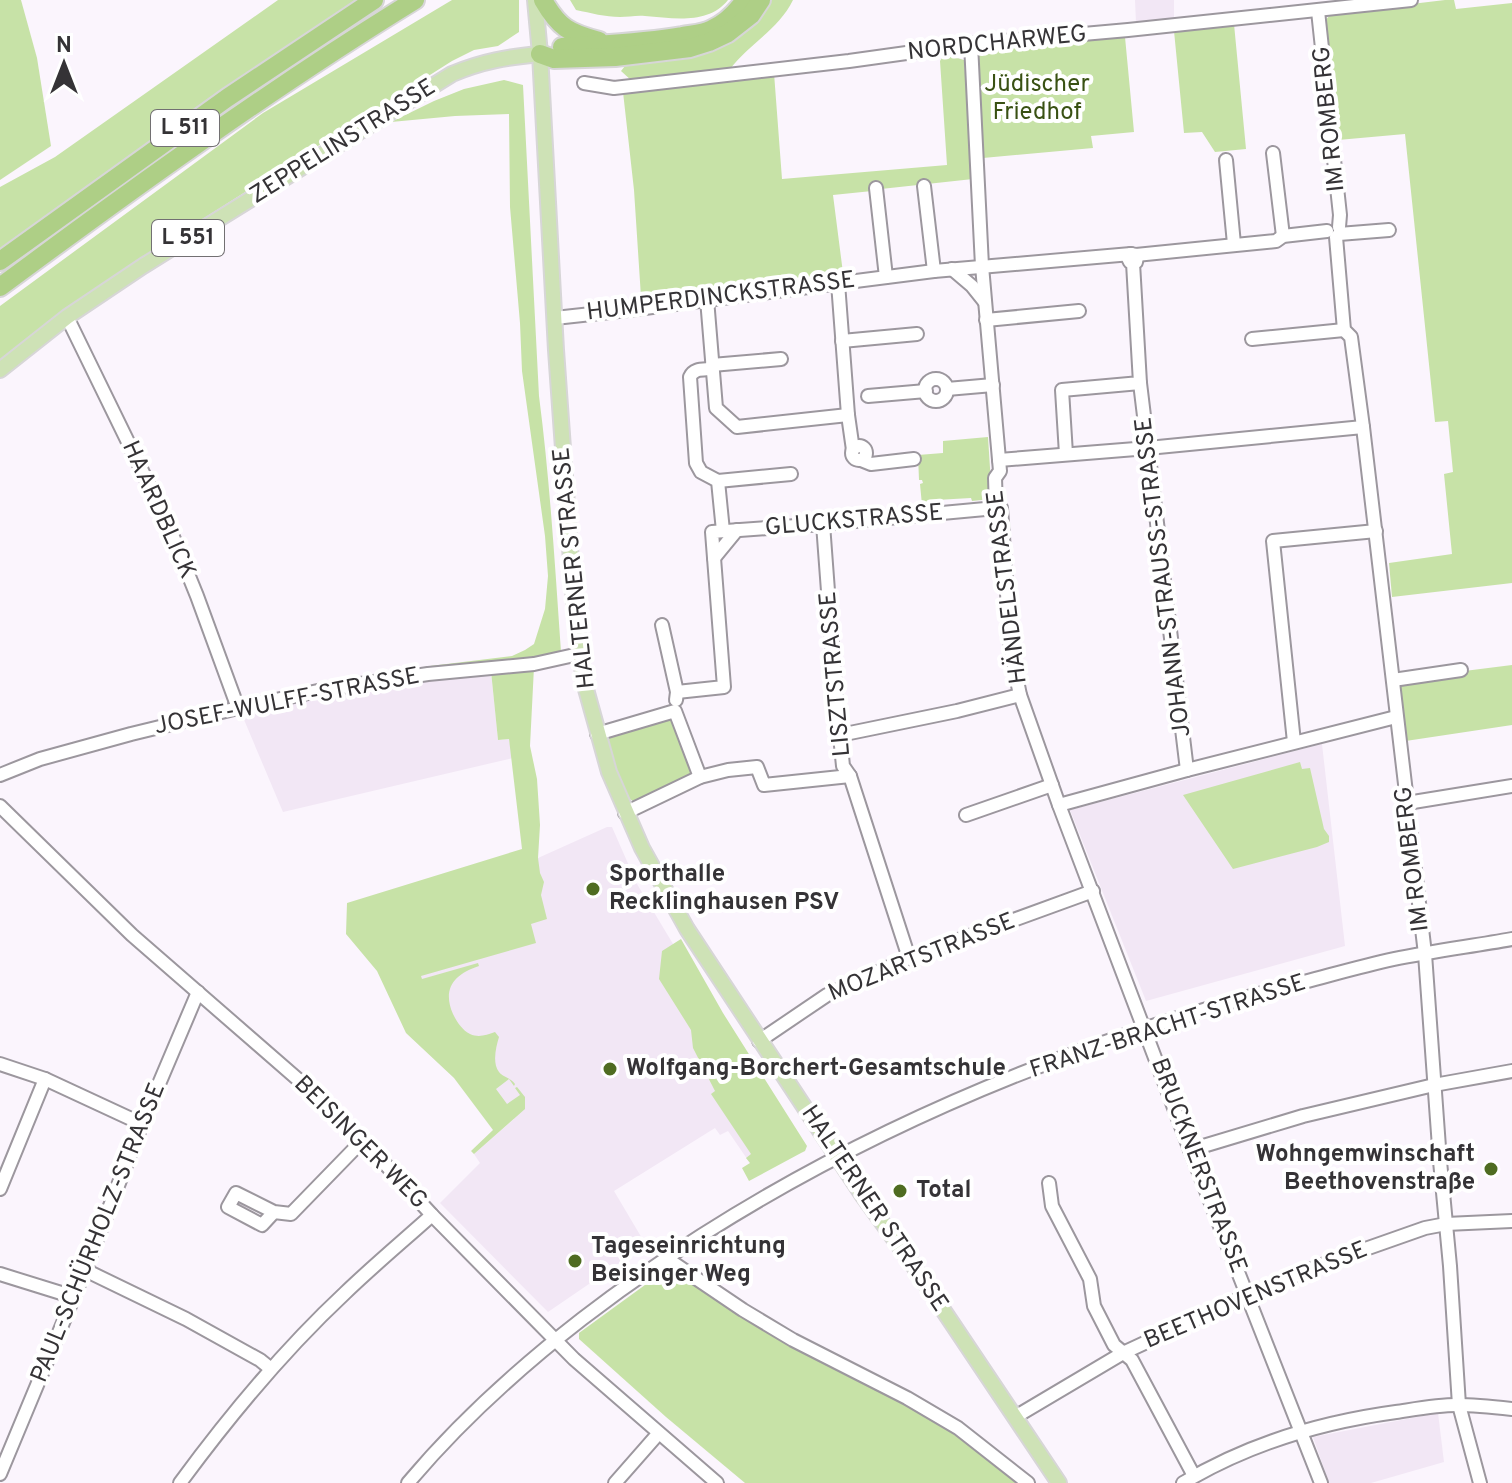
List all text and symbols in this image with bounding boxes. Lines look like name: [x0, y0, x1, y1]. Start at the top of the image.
street label: NORDCHARWEG: [906, 20, 1088, 68]
north arrow: [24, 24, 104, 104]
text: N: [56, 33, 72, 60]
street label: IM ROMBERG: [1307, 45, 1353, 193]
park label: Jüdischer Friedhof: [984, 70, 1090, 128]
street label: ZEPPELINSTRASSE: [245, 73, 441, 211]
road number: L 511: [151, 110, 219, 146]
road number: L 551: [152, 220, 224, 256]
street label: HUMPERDINCKSTRASSE: [585, 266, 857, 328]
street label: JOHANN-STRAUSS-STRASSE: [1129, 415, 1199, 739]
street label: HAARDBLICK: [114, 436, 202, 584]
street label: HALTERNER STRASSE: [547, 446, 603, 690]
street label: HÄNDELSTRASSE: [980, 488, 1035, 686]
street label: GLUCKSTRASSE: [764, 498, 944, 544]
street label: LISZTSTRASSE: [814, 590, 858, 758]
street label: JOSEF-WULFF-STRASSE: [152, 662, 422, 742]
street label: IM ROMBERG: [1389, 785, 1437, 933]
place label: Sporthalle Recklinghausen PSV: [609, 860, 839, 918]
marker: Sporthalle Recklinghausen PSV: [584, 880, 602, 898]
street label: MOZARTSTRASSE: [824, 907, 1020, 1009]
street label: FRANZ-BRACHT-STRASSE: [1026, 968, 1310, 1086]
place label: Wolfgang-Borchert-Gesamtschule: [626, 1054, 1006, 1084]
street label: BRUCKNERSTRASSE: [1143, 1054, 1253, 1278]
marker: Wolfgang-Borchert-Gesamtschule: [601, 1060, 619, 1078]
street label: BEISINGER WEG: [287, 1070, 433, 1216]
street label: PAUL-SCHÜRHOLZ-STRASSE: [23, 1078, 173, 1387]
street label: HALTERNER STRASSE: [794, 1100, 954, 1318]
place label: Wohngemwinschaft Beethovenstraße: [1256, 1140, 1475, 1198]
marker: Wohngemwinschaft Beethovenstraße: [1482, 1160, 1500, 1178]
place label: Total: [916, 1176, 971, 1206]
marker: Total: [891, 1182, 909, 1200]
place label: Tageseinrichtung Beisinger Weg: [591, 1232, 786, 1290]
street label: BEETHOVENSTRASSE: [1140, 1235, 1372, 1357]
marker: Tageseinrichtung Beisinger Weg: [566, 1252, 584, 1270]

